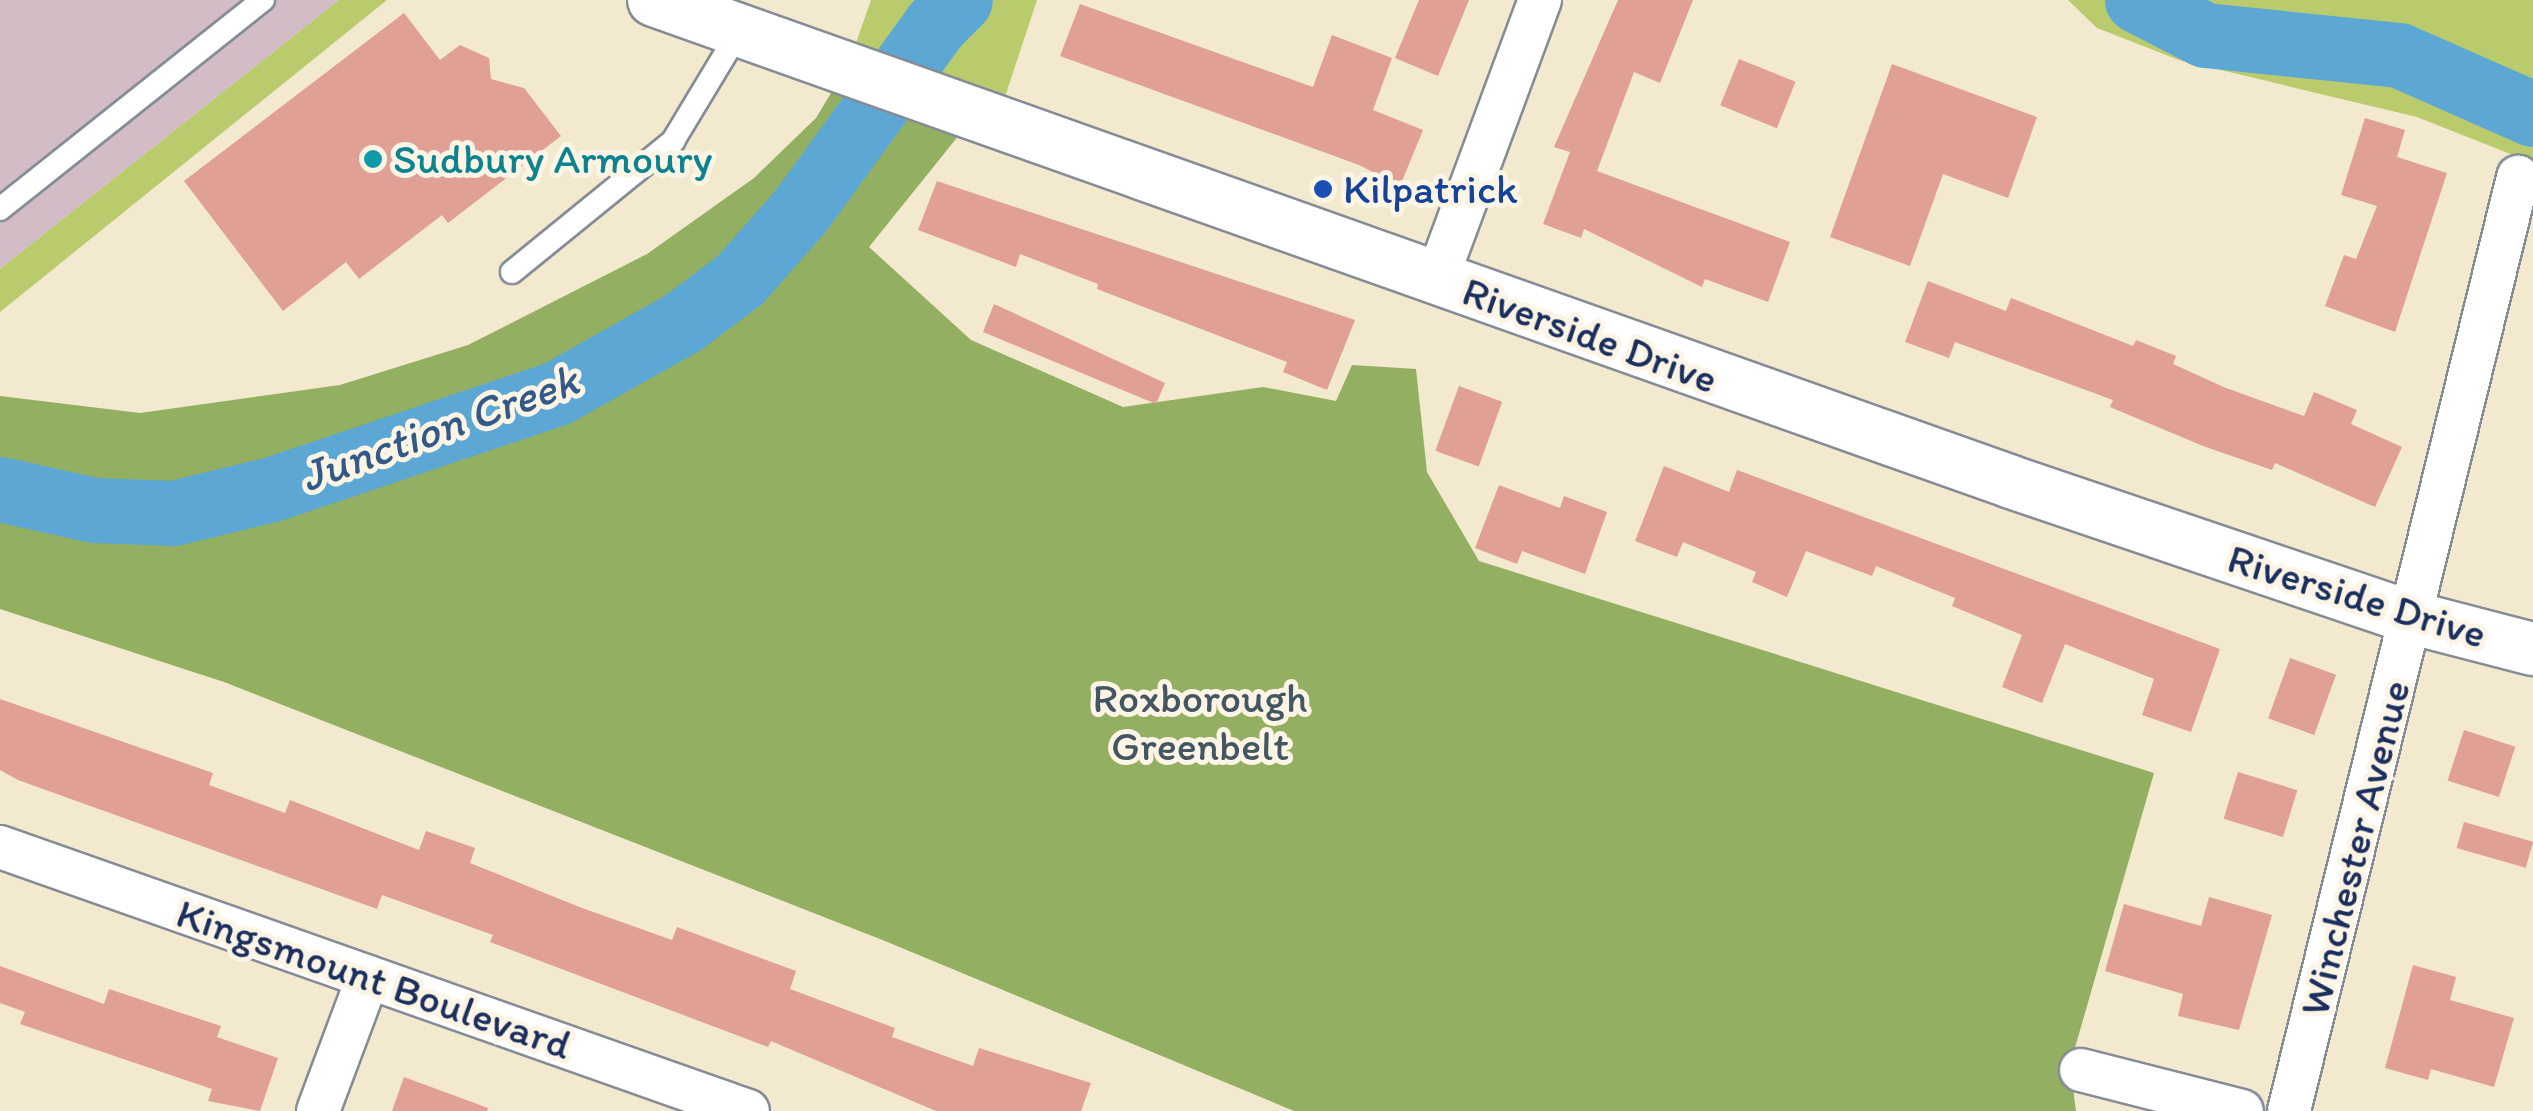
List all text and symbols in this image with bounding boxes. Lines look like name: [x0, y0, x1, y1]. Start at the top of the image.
place label: Sudbury Armoury: [393, 134, 712, 184]
marker: Sudbury Armoury: [362, 148, 384, 170]
place label: Kilpatrick: [1343, 164, 1518, 214]
marker: Kilpatrick: [1312, 178, 1334, 200]
street label: Riverside Drive: [1455, 265, 1725, 405]
water label: Junction Creek: [293, 353, 585, 503]
street label: Riverside Drive: [2221, 533, 2493, 659]
park label: Roxborough Greenbelt: [1093, 673, 1307, 771]
street label: Winchester Avenue: [2289, 675, 2421, 1021]
street label: Kingsmount Boulevard: [170, 888, 578, 1070]

